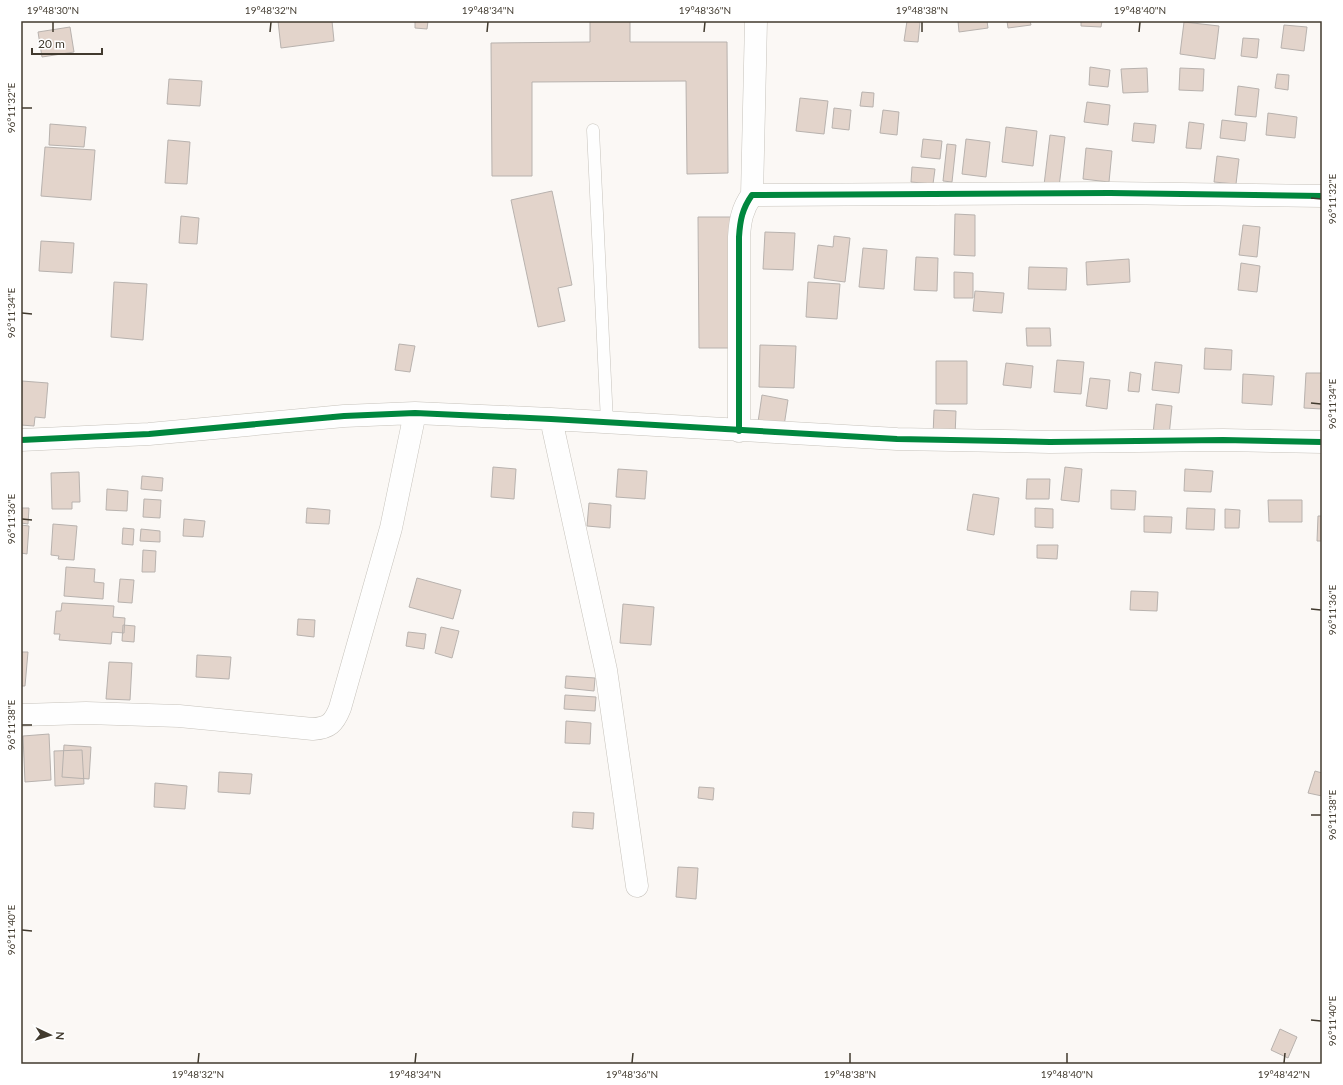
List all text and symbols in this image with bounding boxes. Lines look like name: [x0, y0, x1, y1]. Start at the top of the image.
text: 19°48'30"N: [27, 4, 79, 16]
text: 19°48'32"N: [245, 4, 297, 16]
text: 19°48'34"N: [462, 4, 514, 16]
text: 19°48'36"N: [679, 4, 731, 16]
text: 19°48'38"N: [896, 4, 948, 16]
text: 19°48'40"N: [1114, 4, 1166, 16]
scale bar: [32, 30, 102, 56]
text: 20 m: [38, 36, 65, 51]
text: 96°11'32"E: [5, 83, 17, 133]
text: 96°11'32"E: [1326, 174, 1338, 224]
text: 96°11'34"E: [5, 288, 17, 338]
text: 96°11'34"E: [1326, 379, 1338, 429]
text: 96°11'36"E: [5, 494, 17, 544]
text: 96°11'36"E: [1326, 585, 1338, 635]
text: 96°11'38"E: [5, 700, 17, 750]
text: 96°11'38"E: [1326, 790, 1338, 840]
text: 96°11'40"E: [5, 905, 17, 955]
text: 96°11'40"E: [1326, 996, 1338, 1046]
north arrow: [30, 1015, 70, 1055]
text: N: [54, 1031, 67, 1040]
text: 19°48'32"N: [172, 1068, 224, 1080]
text: 19°48'34"N: [389, 1068, 441, 1080]
text: 19°48'36"N: [606, 1068, 658, 1080]
text: 19°48'38"N: [824, 1068, 876, 1080]
text: 19°48'40"N: [1041, 1068, 1093, 1080]
text: 19°48'42"N: [1258, 1068, 1310, 1080]

